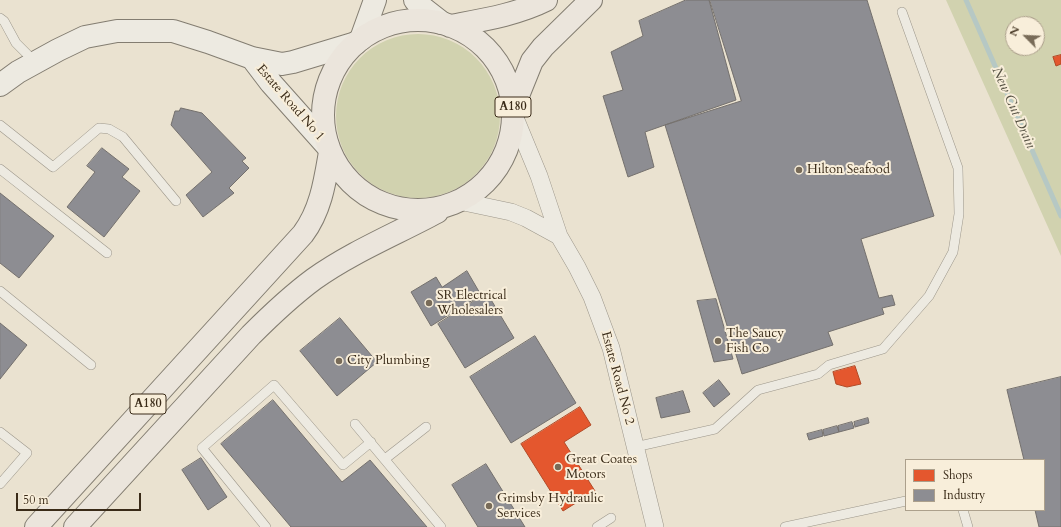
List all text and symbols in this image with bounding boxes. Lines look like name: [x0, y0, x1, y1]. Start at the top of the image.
north arrow: [1005, 16, 1045, 56]
text: N: [1006, 24, 1023, 39]
street label: Estate Road No 1: [253, 62, 327, 144]
water label: New Cut Drain: [988, 65, 1038, 151]
road number: A180: [495, 97, 531, 117]
place label: Hilton Seafood: [807, 162, 890, 178]
marker: Hilton Seafood: [794, 165, 804, 175]
place label: SR Electrical Wholesalers: [437, 288, 507, 319]
marker: SR Electrical Wholesalers: [424, 298, 434, 308]
place label: The Saucy Fish Co: [726, 326, 784, 357]
street label: Estate Road No 2: [597, 330, 637, 426]
marker: The Saucy Fish Co: [713, 336, 723, 346]
place label: City Plumbing: [347, 353, 429, 369]
marker: City Plumbing: [334, 356, 344, 366]
road number: A180: [130, 394, 166, 414]
place label: Great Coates Motors: [566, 452, 637, 483]
legend: [905, 459, 1045, 511]
marker: Great Coates Motors: [553, 462, 563, 472]
text: Shops: [943, 467, 972, 483]
scale bar: [18, 485, 143, 511]
text: Industry: [943, 487, 985, 503]
place label: Grimsby Hydraulic Services: [497, 491, 603, 522]
text: 50 m: [23, 492, 49, 508]
marker: Grimsby Hydraulic Services: [484, 501, 494, 511]

